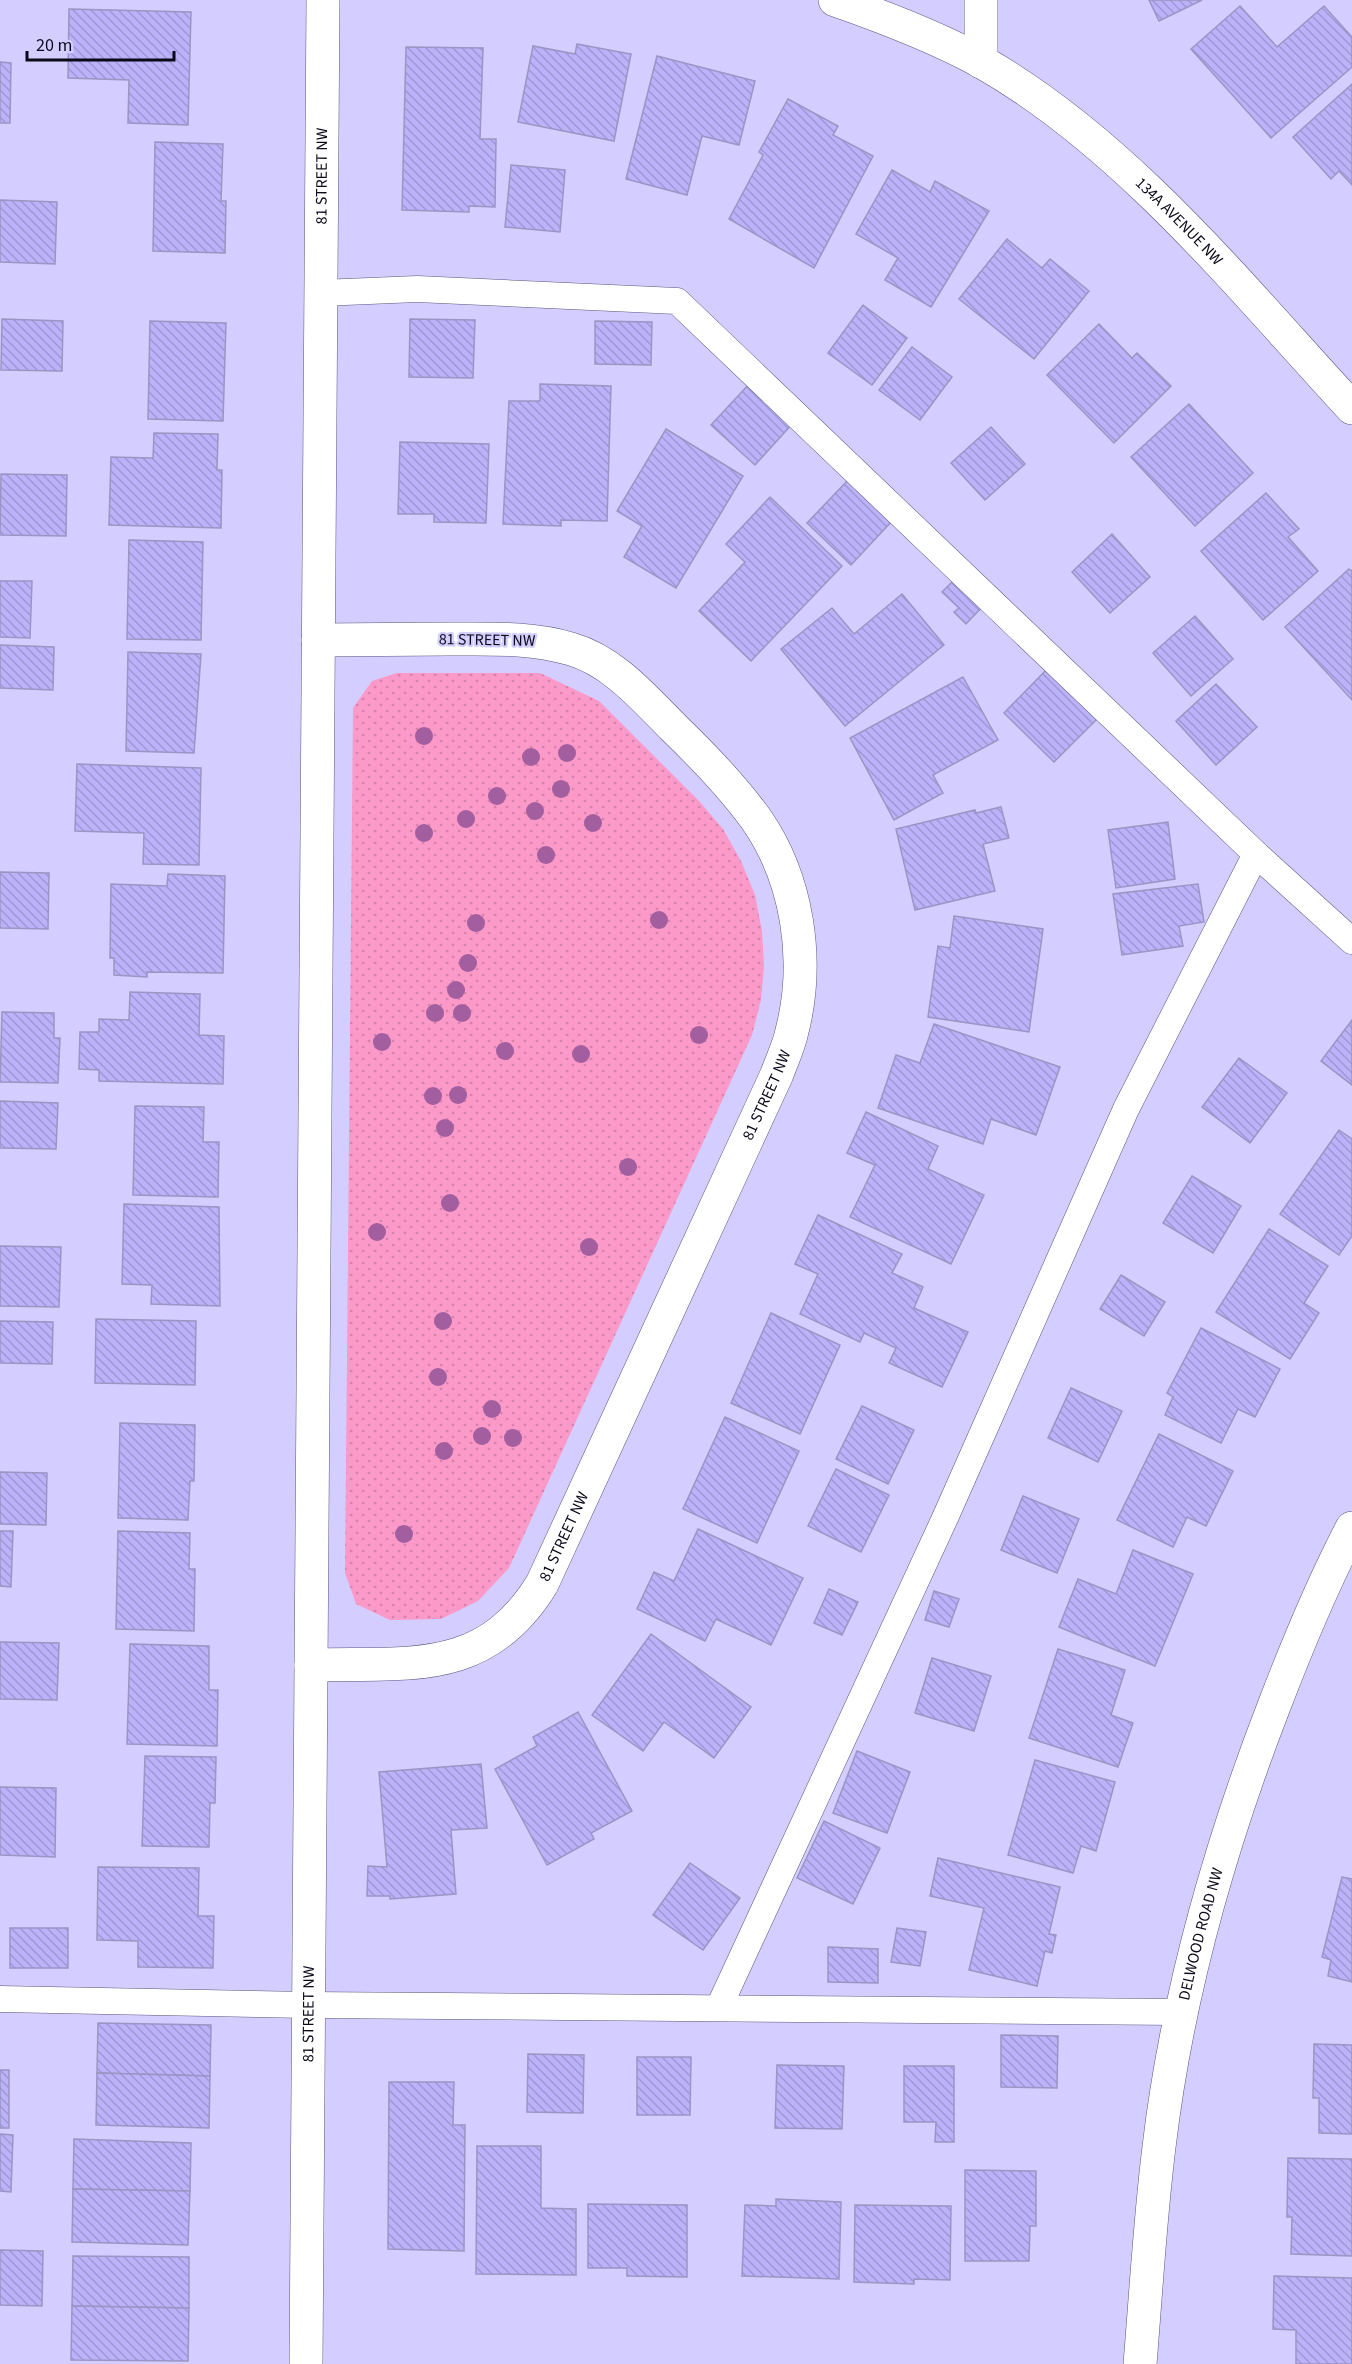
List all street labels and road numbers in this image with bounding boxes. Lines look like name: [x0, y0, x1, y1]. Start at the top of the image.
street label: 81 STREET NW: [310, 127, 333, 224]
street label: 134A AVENUE NW: [1130, 172, 1228, 271]
street label: 81 STREET NW: [439, 628, 536, 652]
street label: 81 STREET NW: [737, 1046, 796, 1144]
street label: 81 STREET NW: [534, 1488, 594, 1585]
street label: DELWOOD ROAD NW: [1173, 1865, 1229, 2002]
street label: 81 STREET NW: [297, 1965, 320, 2062]

